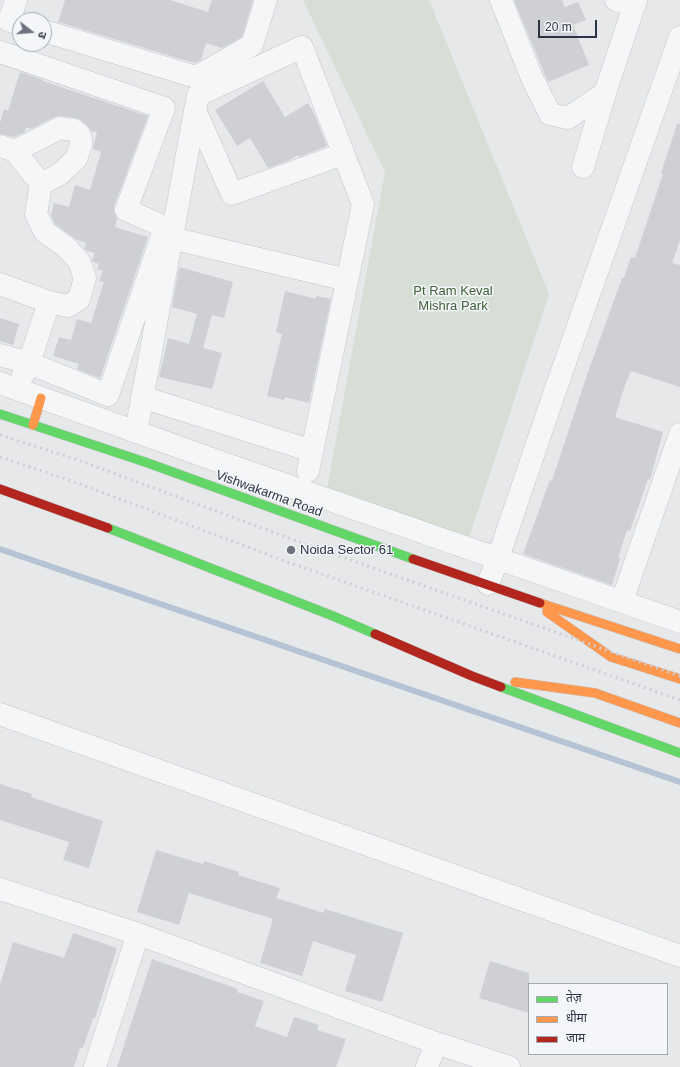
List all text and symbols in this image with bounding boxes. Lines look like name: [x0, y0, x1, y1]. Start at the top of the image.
north arrow: [12, 12, 52, 52]
scale bar: [540, 12, 599, 38]
text: 20 m: [545, 20, 572, 34]
text: उ: [36, 30, 49, 40]
park label: Pt Ram Keval Mishra Park: [413, 283, 493, 314]
street label: Vishwakarma Road: [213, 467, 325, 521]
place label: Noida Sector 61: [300, 542, 393, 558]
marker: Noida Sector 61: [285, 544, 297, 556]
legend: [528, 983, 668, 1055]
text: तेज़: [566, 991, 582, 1005]
text: धीमा: [566, 1011, 587, 1025]
text: जाम: [566, 1031, 585, 1045]

